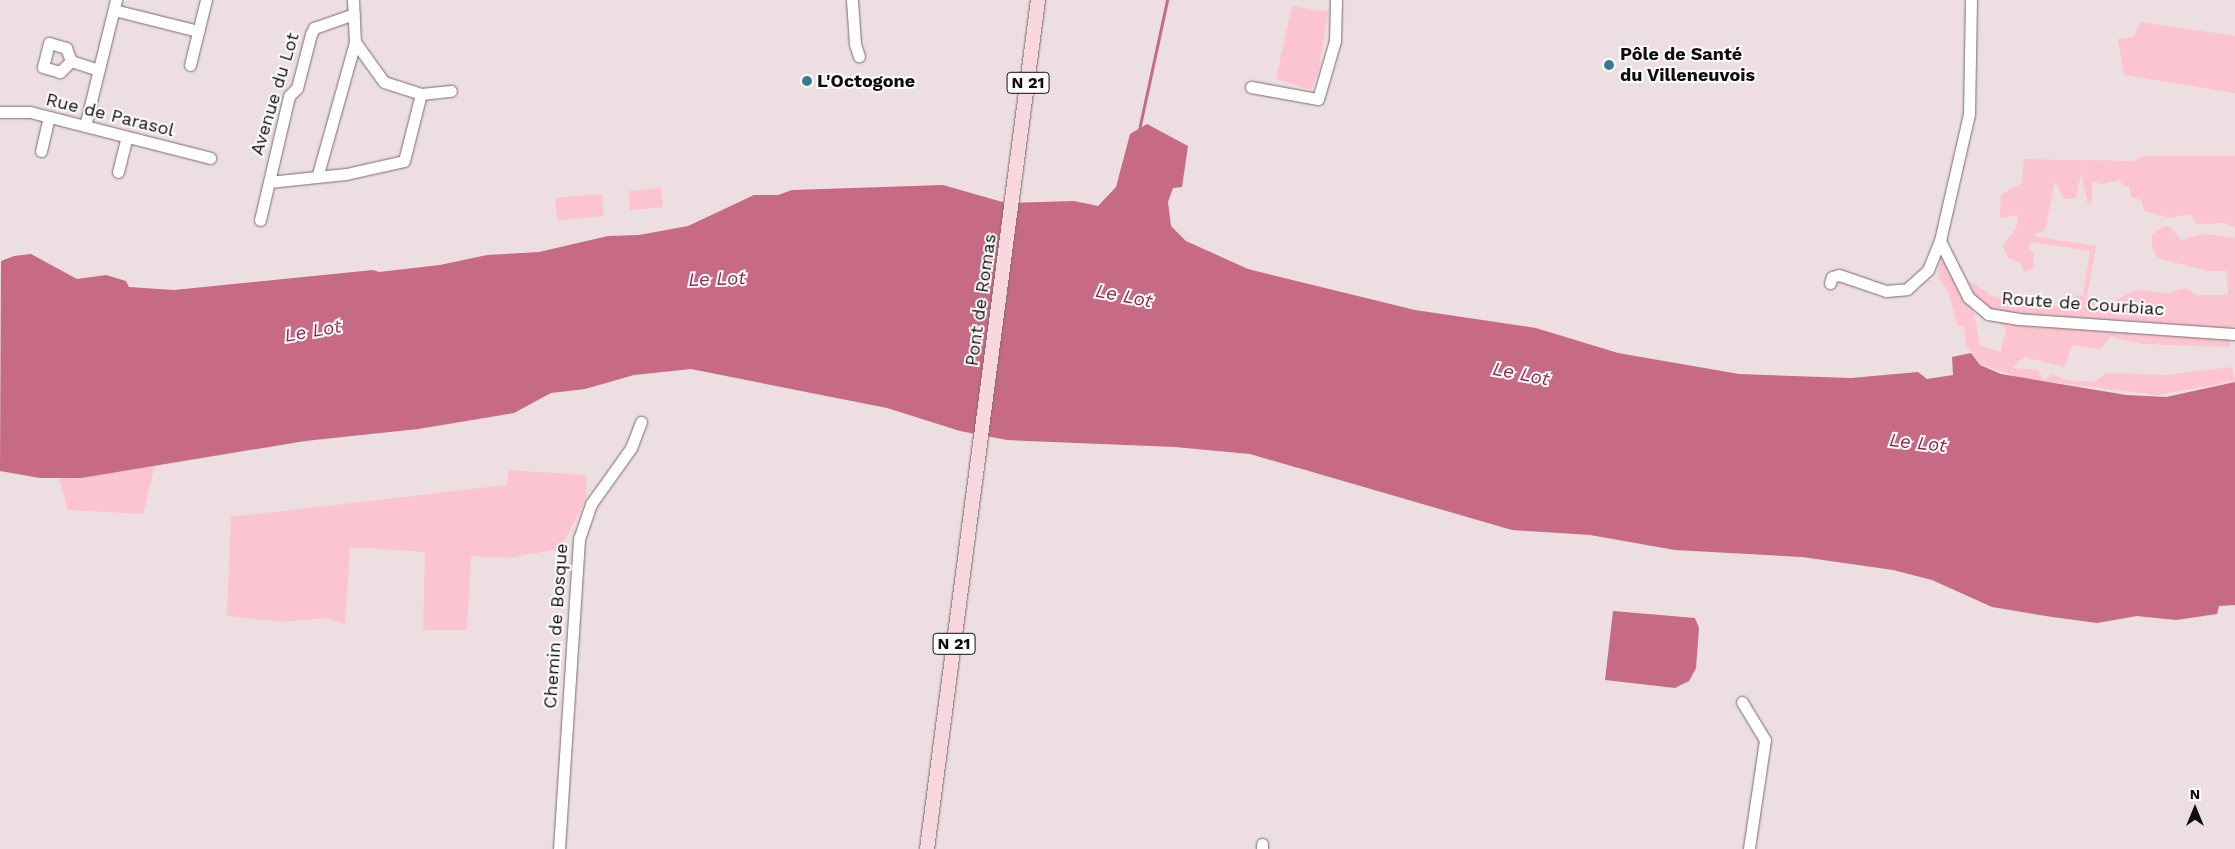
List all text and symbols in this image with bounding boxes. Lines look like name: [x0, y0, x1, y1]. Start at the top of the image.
street label: Avenue du Lot: [246, 30, 304, 158]
place label: Pôle de Santé du Villeneuvois: [1620, 44, 1756, 86]
marker: Pôle de Santé du Villeneuvois: [1602, 58, 1616, 72]
place label: L'Octogone: [817, 70, 915, 92]
road number: N 21: [1006, 70, 1050, 96]
marker: L'Octogone: [801, 75, 813, 87]
street label: Rue de Parasol: [44, 89, 176, 141]
street label: Pont de Romas: [961, 232, 1001, 368]
water label: Le Lot: [688, 267, 746, 291]
water label: Le Lot: [1094, 279, 1154, 313]
street label: Route de Courbiac: [2001, 288, 2165, 320]
water label: Le Lot: [283, 315, 343, 347]
water label: Le Lot: [1491, 357, 1551, 391]
water label: Le Lot: [1888, 429, 1948, 457]
street label: Chemin de Bosque: [539, 543, 573, 709]
road number: N 21: [932, 630, 976, 658]
north arrow: [2170, 784, 2220, 834]
text: N: [2190, 786, 2200, 802]

